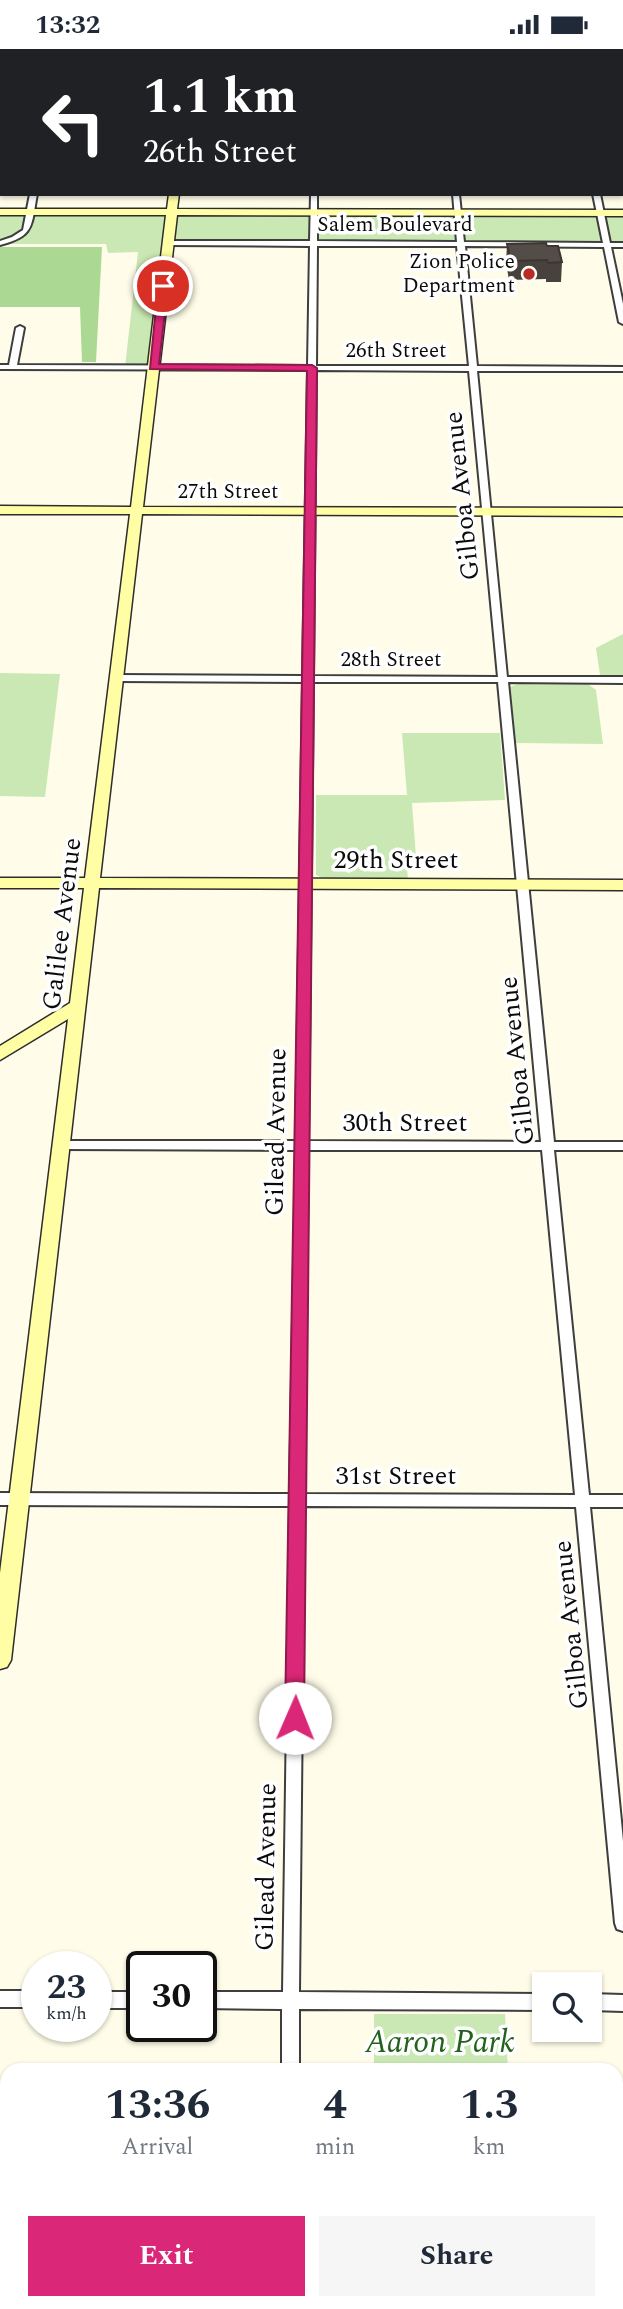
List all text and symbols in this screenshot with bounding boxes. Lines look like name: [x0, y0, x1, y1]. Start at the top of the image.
text: 13:32: [35, 5, 100, 45]
text: 1.1 km: [143, 60, 297, 135]
icon: left: [28, 77, 119, 168]
text: 26th Street: [143, 128, 297, 177]
street label: Salem Boulevard: [317, 209, 473, 241]
place label: Zion Police Department: [402, 246, 515, 302]
pin: [133, 256, 193, 316]
marker: Zion Police Department: [521, 266, 537, 282]
icon: arrive: [144, 267, 182, 305]
street label: 26th Street: [345, 335, 447, 367]
street label: Gilboa Avenue: [433, 410, 491, 582]
street label: 27th Street: [177, 476, 279, 508]
street label: 28th Street: [340, 644, 442, 676]
street label: Galilee Avenue: [32, 835, 92, 1013]
street label: 29th Street: [333, 840, 459, 880]
street label: Gilboa Avenue: [488, 975, 546, 1147]
street label: Gilead Avenue: [255, 1048, 297, 1216]
street label: 30th Street: [342, 1103, 468, 1143]
street label: 31st Street: [336, 1456, 456, 1496]
street label: Gilboa Avenue: [542, 1539, 600, 1711]
position arrow: [258, 1681, 332, 1755]
street label: Gilead Avenue: [245, 1783, 287, 1951]
speed limit sign: 30: [126, 1951, 217, 2042]
text: 23: [47, 1961, 86, 2014]
map controls: [532, 1972, 602, 2042]
button: search: [532, 1972, 602, 2042]
text: km/h: [46, 2000, 87, 2027]
park label: Aaron Park: [364, 2018, 515, 2067]
text: 13:36: [105, 2074, 210, 2137]
text: 4: [323, 2074, 347, 2137]
text: 1.3: [460, 2074, 518, 2137]
text: Arrival: [122, 2130, 193, 2165]
text: min: [315, 2130, 355, 2165]
text: km: [473, 2130, 505, 2165]
button: Exit: [28, 2216, 305, 2296]
button: Share: [319, 2216, 595, 2296]

